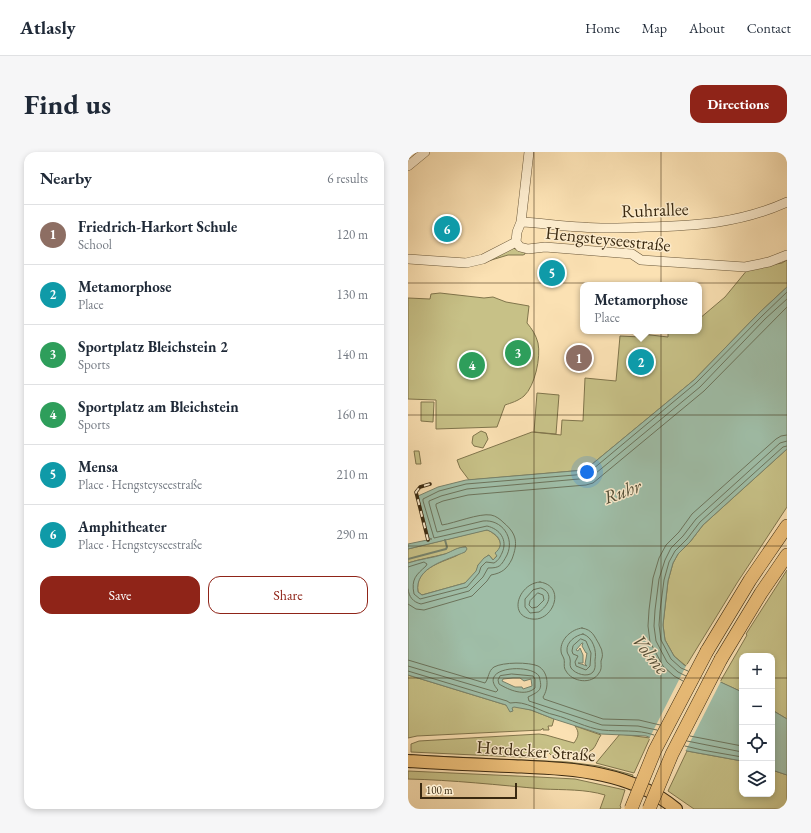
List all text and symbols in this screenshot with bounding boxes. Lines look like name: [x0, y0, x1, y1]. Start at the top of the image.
text: Atlasly: [20, 15, 76, 40]
text: Home: [585, 19, 620, 37]
text: Map: [642, 19, 667, 37]
text: About: [689, 19, 725, 37]
text: Contact: [747, 19, 791, 37]
button: Directions: [690, 85, 787, 123]
text: Find us: [24, 86, 111, 122]
text: Nearby: [40, 167, 92, 189]
text: 6 results: [327, 170, 368, 187]
street label: Ruhrallee: [621, 197, 689, 222]
pin: 6: [434, 214, 460, 244]
text: Friedrich-Harkort Schule: [78, 217, 237, 236]
street label: Hengsteyseestraße: [544, 220, 672, 257]
text: 1: [50, 226, 56, 243]
text: 120 m: [337, 226, 368, 243]
text: School: [78, 236, 112, 253]
pin: 5: [539, 258, 565, 288]
text: Metamorphose: [78, 277, 171, 296]
popup: [580, 282, 702, 334]
text: 2: [50, 286, 56, 303]
text: 130 m: [337, 286, 368, 303]
text: Metamorphose: [594, 290, 688, 309]
text: Place: [78, 296, 104, 313]
text: Place: [594, 309, 620, 326]
text: Sportplatz Bleichstein 2: [78, 337, 228, 356]
pin: 3: [505, 338, 531, 368]
pin: 1: [566, 343, 592, 373]
text: 3: [50, 346, 56, 363]
text: 140 m: [337, 346, 368, 363]
pin: 2: [628, 347, 654, 377]
pin: 4: [459, 350, 485, 380]
text: Sports: [78, 356, 110, 373]
text: Sportplatz am Bleichstein: [78, 397, 239, 416]
text: 4: [50, 406, 56, 423]
text: 160 m: [337, 406, 368, 423]
text: Sports: [78, 416, 110, 433]
text: Mensa: [78, 457, 118, 476]
your location: [577, 462, 597, 482]
text: 5: [50, 466, 56, 483]
text: 210 m: [337, 466, 368, 483]
water label: Ruhr: [600, 473, 645, 510]
text: Place · Hengsteyseestraße: [78, 476, 202, 493]
text: Amphitheater: [78, 517, 167, 536]
text: 6: [50, 526, 56, 543]
text: 290 m: [337, 526, 368, 543]
text: Place · Hengsteyseestraße: [78, 536, 202, 553]
button: Save: [40, 576, 200, 614]
button: Share: [208, 576, 368, 614]
water label: Volme: [627, 629, 675, 680]
map controls: [739, 653, 775, 797]
button: +: [739, 653, 775, 689]
button: −: [739, 689, 775, 725]
button: locate: [739, 725, 775, 761]
street label: Herdecker Straße: [476, 735, 596, 766]
button: layers: [739, 761, 775, 797]
scale bar: [420, 781, 517, 800]
text: 100 m: [426, 783, 453, 797]

